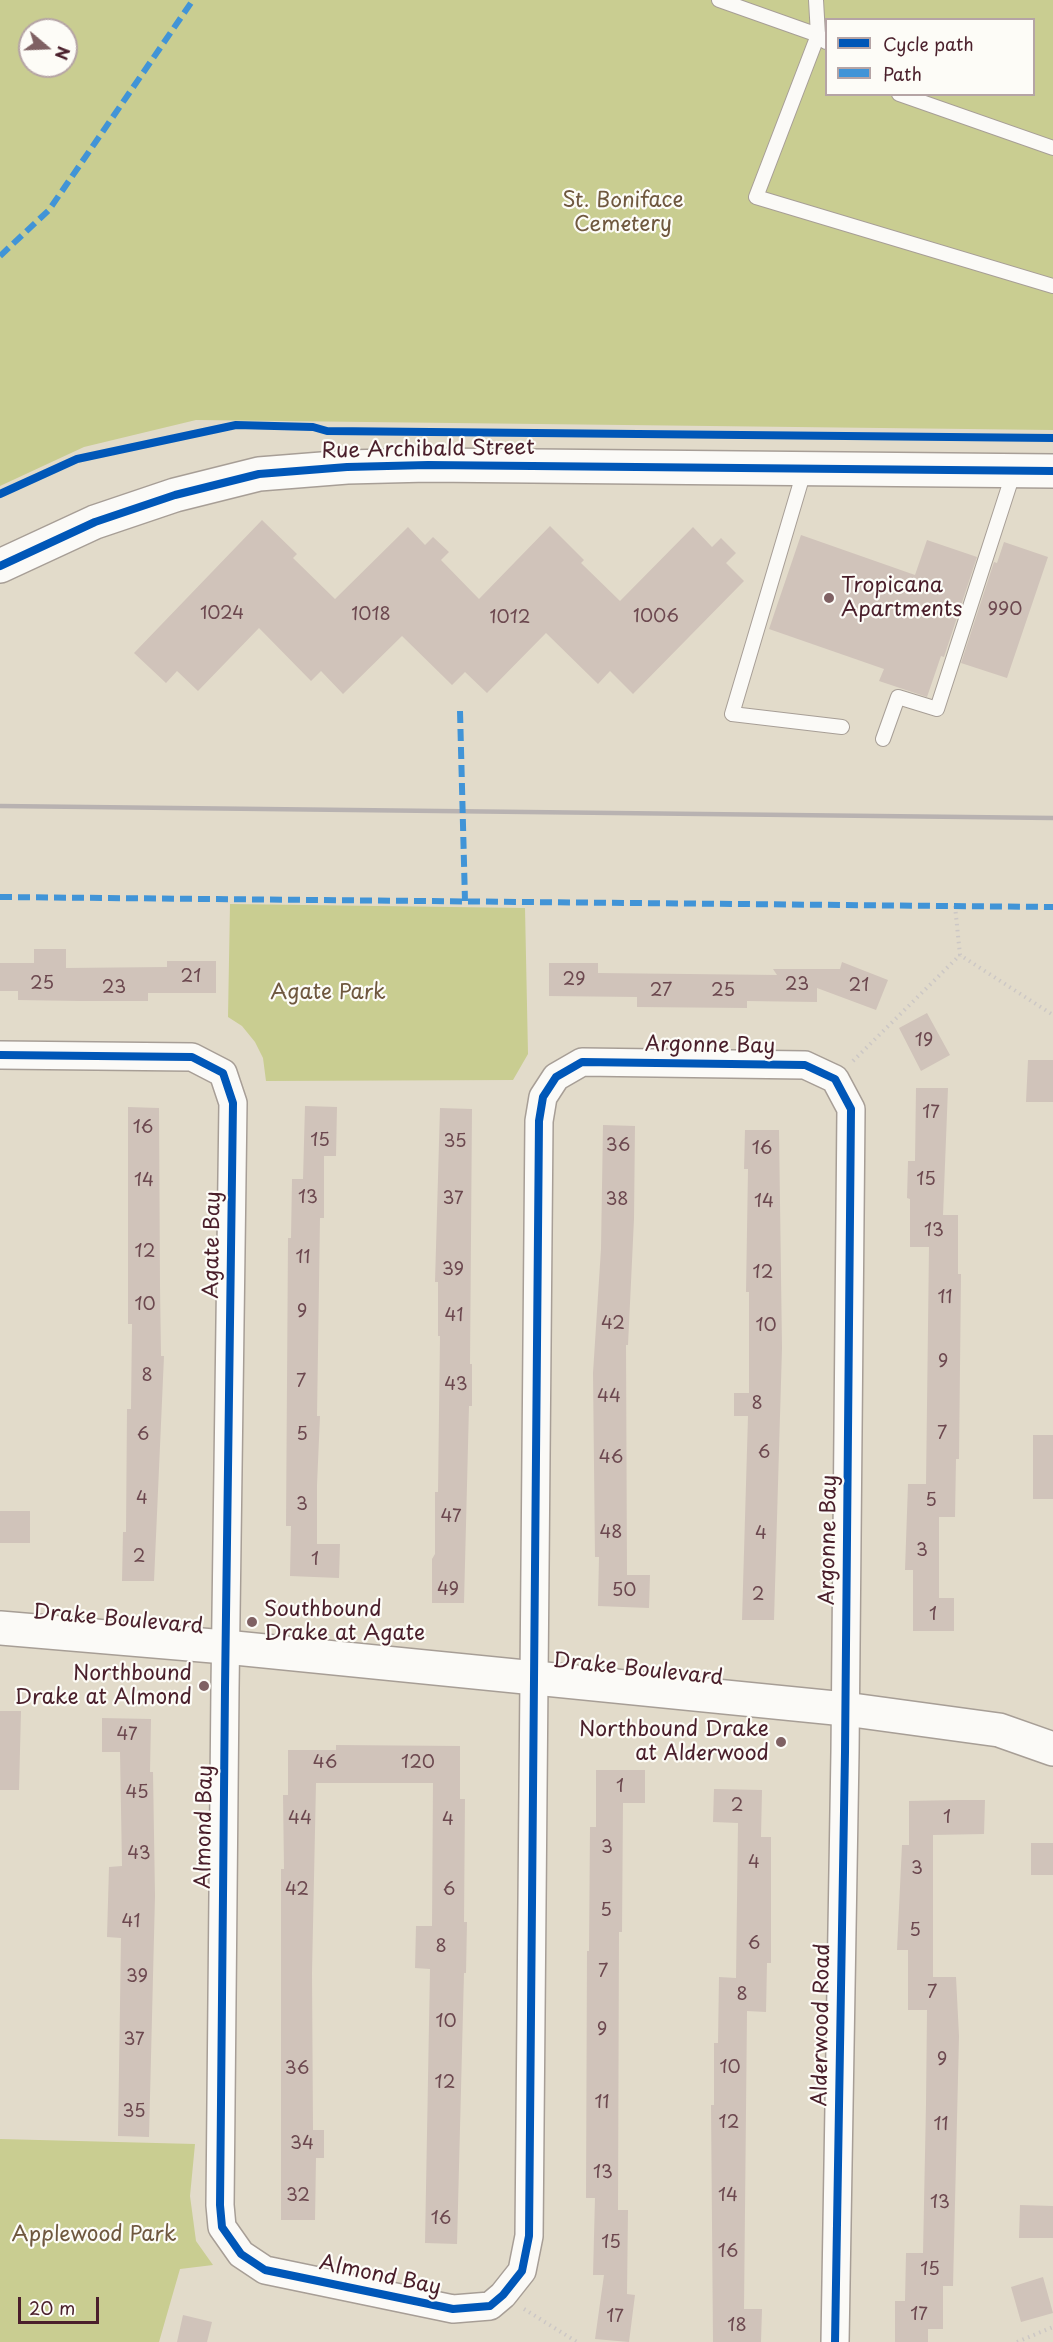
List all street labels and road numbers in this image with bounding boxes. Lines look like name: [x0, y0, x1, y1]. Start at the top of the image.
street label: Rue Archibald Street: [321, 436, 535, 464]
street label: Argonne Bay: [645, 1032, 775, 1060]
street label: Agate Bay: [199, 1191, 227, 1299]
street label: Argonne Bay: [815, 1475, 843, 1605]
street label: Drake Boulevard: [32, 1600, 204, 1640]
street label: Drake Boulevard: [552, 1649, 724, 1691]
street label: Almond Bay: [191, 1765, 219, 1889]
street label: Alderwood Road: [808, 1943, 836, 2107]
street label: Almond Bay: [317, 2251, 443, 2301]

